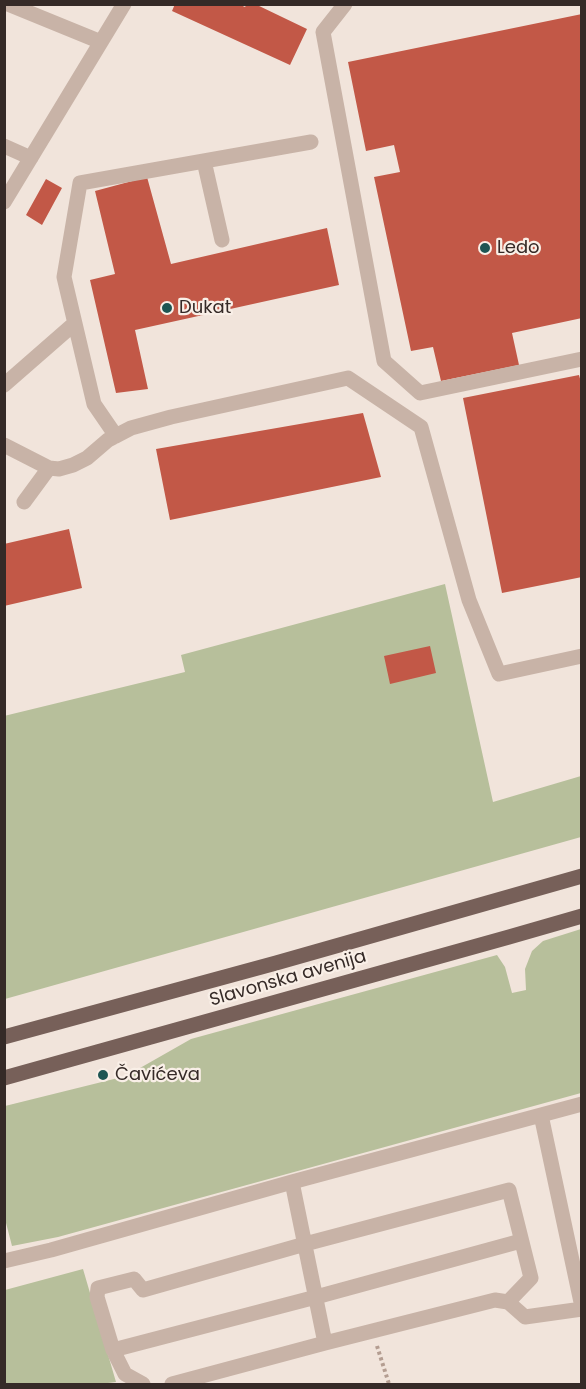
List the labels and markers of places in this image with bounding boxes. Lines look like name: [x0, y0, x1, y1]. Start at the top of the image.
place label: Ledo: [497, 237, 540, 259]
marker: Ledo: [478, 241, 492, 255]
place label: Dukat: [179, 297, 231, 319]
marker: Dukat: [160, 301, 174, 315]
place label: Čavićeva: [115, 1064, 200, 1086]
marker: Čavićeva: [96, 1068, 110, 1082]

